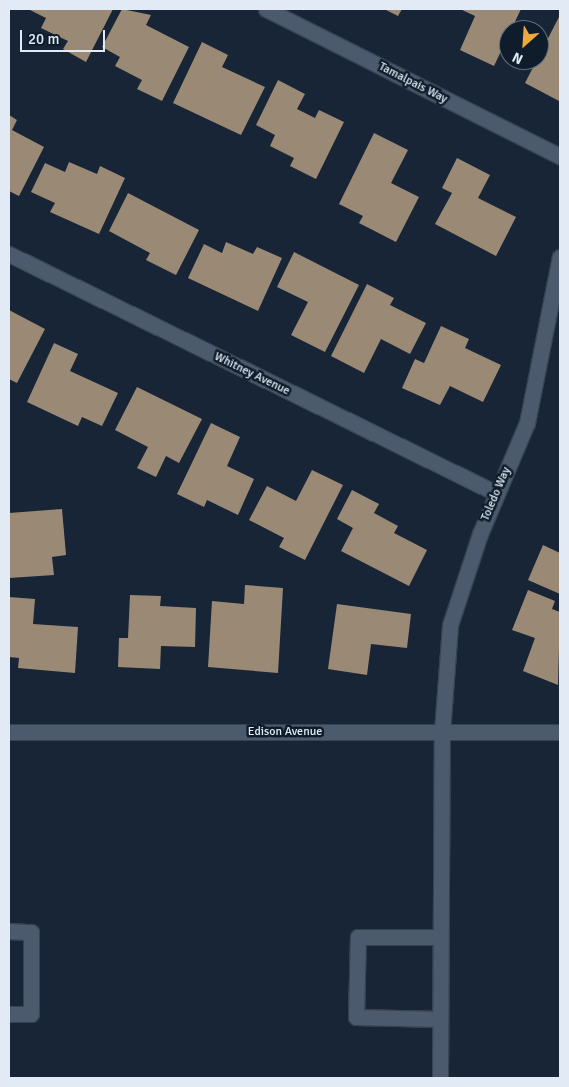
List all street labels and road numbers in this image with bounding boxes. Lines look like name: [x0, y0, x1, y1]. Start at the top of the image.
street label: Tamalpais Way: [376, 60, 450, 106]
street label: Whitney Avenue: [212, 349, 292, 399]
street label: Toledo Way: [478, 465, 514, 523]
street label: Edison Avenue: [248, 725, 322, 739]

